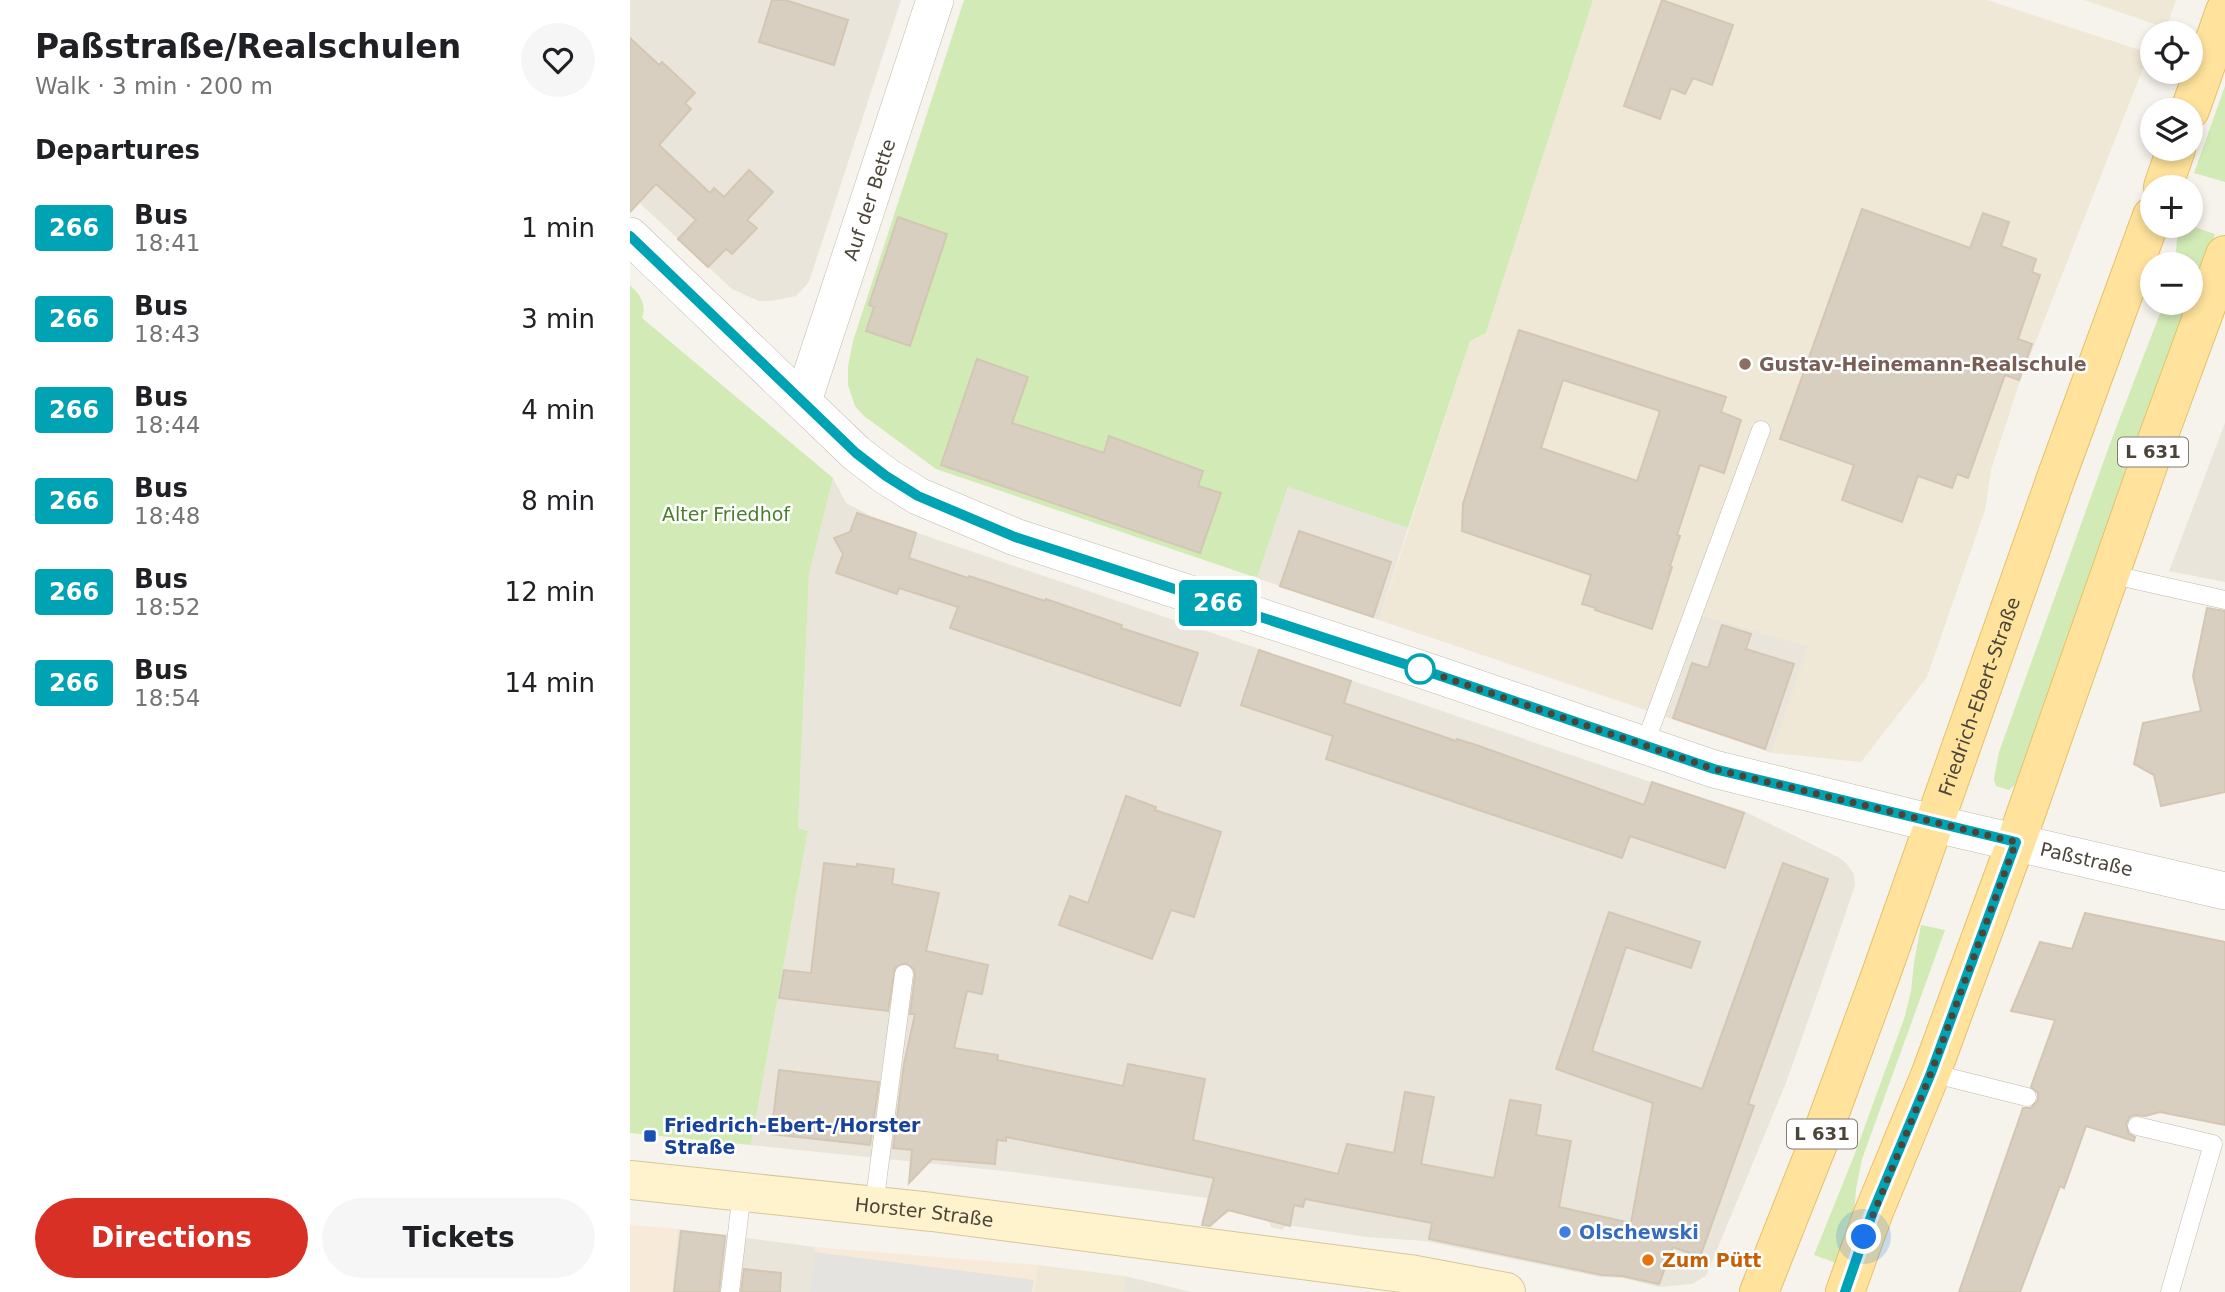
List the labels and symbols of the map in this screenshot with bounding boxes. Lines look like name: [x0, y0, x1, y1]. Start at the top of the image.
street label: Auf der Bette: [839, 136, 900, 263]
place label: Gustav-Heinemann-Realschule: [1759, 353, 2087, 375]
marker: Gustav-Heinemann-Realschule: [1737, 356, 1753, 372]
road number: L 631: [2118, 438, 2188, 466]
park label: Alter Friedhof: [662, 503, 791, 525]
line badge: 266: [1178, 580, 1258, 626]
street label: Friedrich-Ebert-Straße: [1934, 594, 2024, 799]
unlabelled marker: [1405, 654, 1435, 684]
street label: Paßstraße: [2038, 838, 2135, 880]
place label: Friedrich-Ebert-/Horster Straße: [664, 1114, 921, 1158]
road number: L 631: [1787, 1120, 1857, 1148]
marker: Friedrich-Ebert-/Horster Straße: [642, 1128, 658, 1144]
street label: Horster Straße: [854, 1193, 995, 1231]
your location: [1846, 1219, 1881, 1254]
place label: Olschewski: [1579, 1221, 1699, 1243]
marker: Olschewski: [1557, 1224, 1573, 1240]
place label: Zum Pütt: [1662, 1249, 1761, 1271]
marker: Zum Pütt: [1640, 1252, 1656, 1268]

